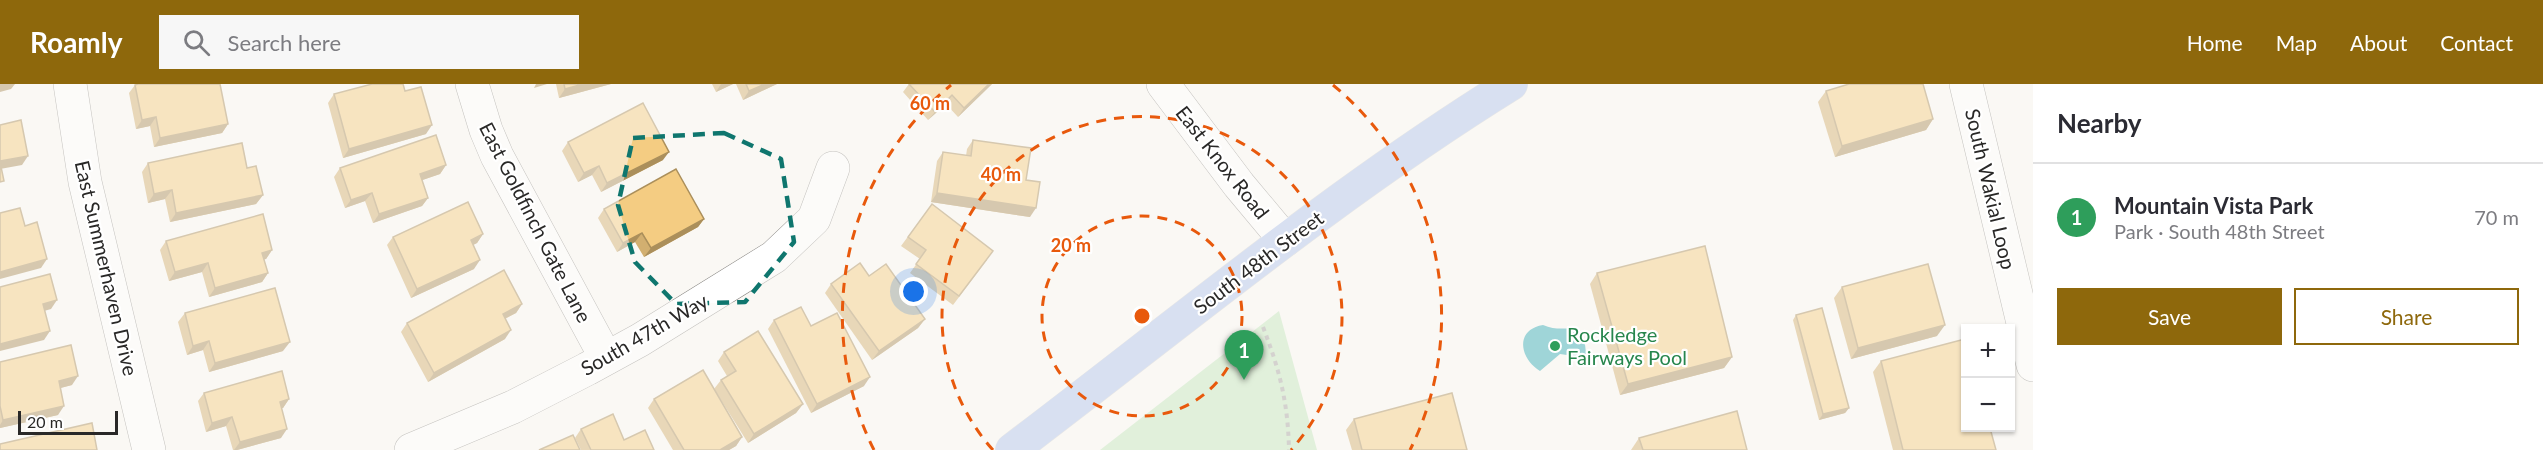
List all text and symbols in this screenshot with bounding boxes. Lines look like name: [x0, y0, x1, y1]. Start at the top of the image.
search box: [159, 15, 579, 69]
text: Roamly: [30, 25, 123, 59]
icon: search: [180, 26, 213, 59]
text: Search here: [228, 29, 341, 56]
text: Home: [2187, 30, 2243, 55]
text: Map: [2276, 30, 2317, 55]
text: About: [2350, 30, 2407, 55]
text: Contact: [2440, 30, 2513, 55]
text: 60 m: [910, 92, 950, 114]
street label: East Knox Road: [1171, 101, 1275, 223]
street label: South Wakial Loop: [1961, 106, 2021, 272]
text: Nearby: [2057, 107, 2142, 139]
street label: East Goldfinch Gate Lane: [475, 118, 597, 326]
street label: East Summerhaven Drive: [71, 158, 143, 378]
text: 40 m: [981, 163, 1021, 185]
text: Mountain Vista Park: [2114, 192, 2313, 219]
street label: South 48th Street: [1188, 205, 1328, 319]
text: 1: [2071, 205, 2082, 229]
text: 70 m: [2474, 205, 2519, 229]
text: Park · South 48th Street: [2114, 219, 2325, 243]
text: 20 m: [1051, 234, 1091, 256]
your location: [899, 277, 928, 306]
street label: South 47th Way: [576, 288, 712, 380]
button: Save: [2057, 288, 2282, 345]
button: Share: [2294, 288, 2519, 345]
centre of rings: [1132, 306, 1152, 326]
place label: Rockledge Fairways Pool: [1567, 322, 1687, 369]
map controls: [1961, 324, 2015, 432]
button: +: [1961, 324, 2015, 378]
pin: 1: [1224, 330, 1264, 380]
marker: Rockledge Fairways Pool: [1548, 339, 1562, 353]
button: −: [1961, 378, 2015, 432]
scale bar: [18, 408, 118, 436]
text: 20 m: [27, 412, 63, 431]

